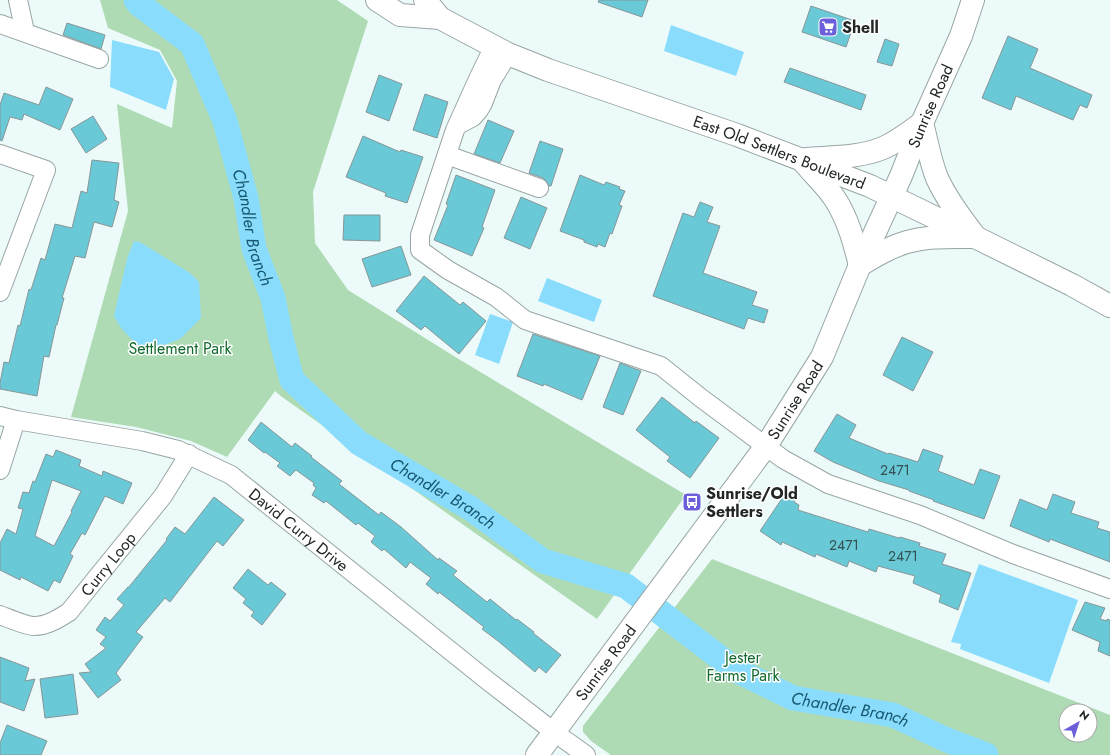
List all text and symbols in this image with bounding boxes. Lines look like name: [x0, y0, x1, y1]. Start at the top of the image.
supermarket icon: Shell: [817, 16, 839, 38]
place label: Shell: [842, 16, 879, 39]
street label: Sunrise Road: [902, 60, 958, 151]
street label: East Old Settlers Boulevard: [690, 109, 869, 195]
water label: Chandler Branch: [227, 166, 279, 289]
park label: Settlement Park: [129, 337, 232, 360]
street label: Sunrise Road: [761, 356, 828, 444]
water label: Chandler Branch: [385, 452, 501, 535]
house number: 2471: [880, 460, 910, 480]
street label: David Curry Drive: [244, 482, 354, 577]
place label: Sunrise/Old Settlers: [706, 482, 798, 523]
bus stop icon: Sunrise/Old Settlers: [681, 491, 703, 513]
street label: Curry Loop: [75, 527, 141, 601]
house number: 2471: [829, 535, 859, 555]
house number: 2471: [888, 546, 918, 566]
street label: Sunrise Road: [570, 620, 641, 705]
park label: Jester Farms Park: [707, 646, 780, 687]
water label: Chandler Branch: [789, 686, 913, 733]
north arrow: [1058, 703, 1098, 743]
text: N: [1076, 706, 1093, 724]

